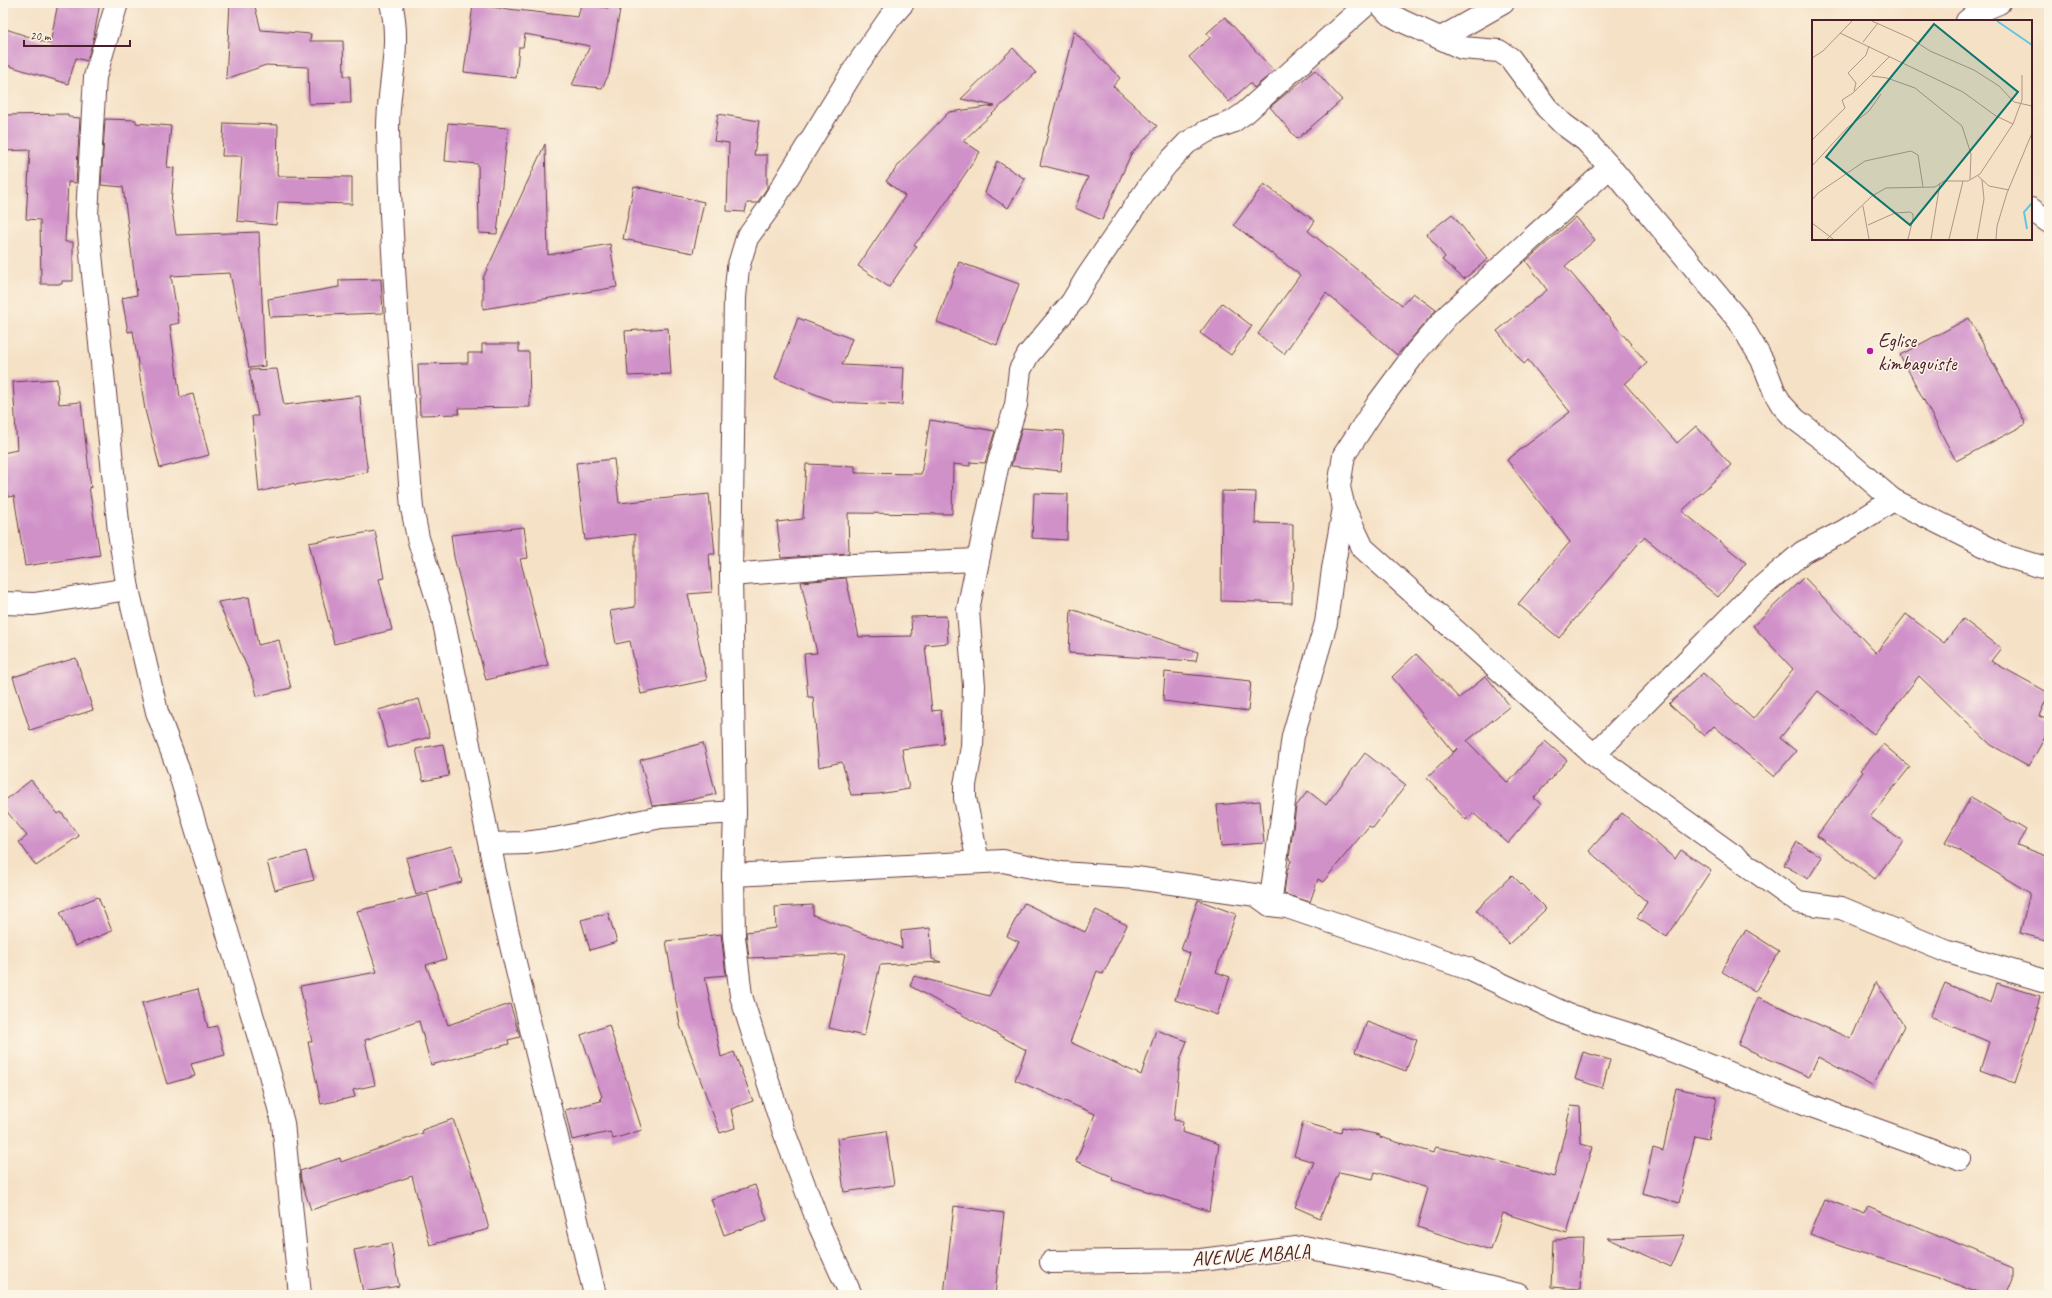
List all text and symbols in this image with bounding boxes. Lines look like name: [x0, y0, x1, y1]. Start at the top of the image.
inset map: [1812, 20, 2032, 240]
scale bar: [24, 22, 130, 48]
text: 20 m: [30, 28, 52, 44]
place label: Eglise kimbaguiste: [1878, 328, 1958, 376]
marker: Eglise kimbaguiste: [1865, 346, 1875, 356]
street label: AVENUE MBALA: [1191, 1238, 1312, 1272]

